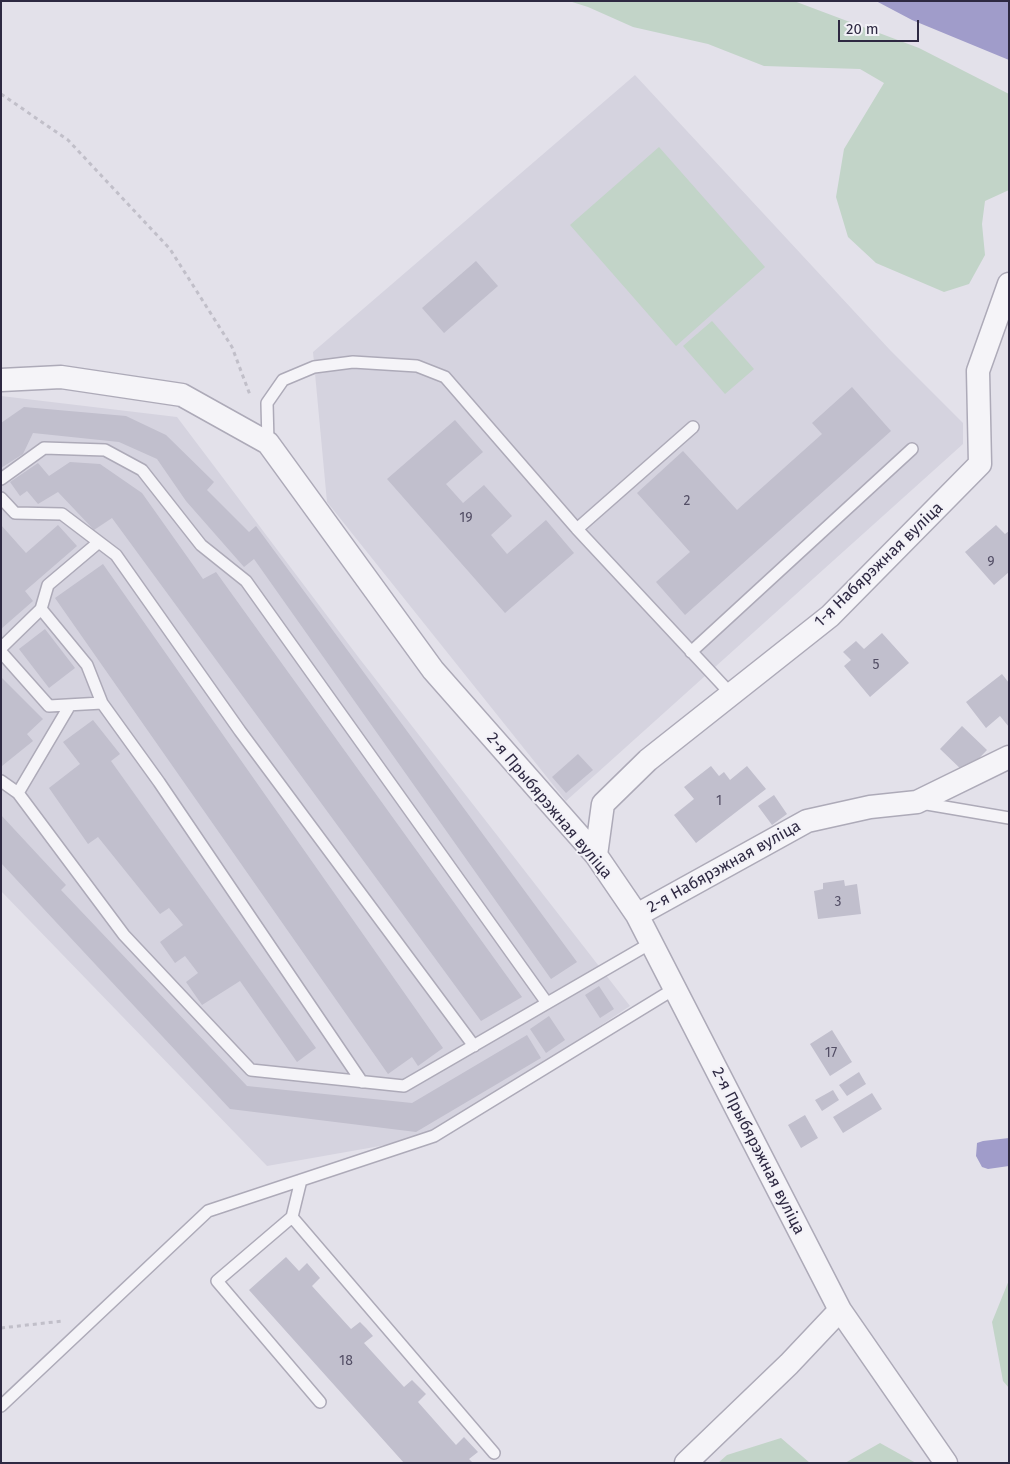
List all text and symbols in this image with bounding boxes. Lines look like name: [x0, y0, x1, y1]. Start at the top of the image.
scale bar: [840, 10, 921, 42]
text: 20 m: [846, 20, 879, 38]
house number: 2: [684, 493, 690, 509]
street label: 1-я Набярэжная вуліца: [811, 499, 947, 631]
house number: 19: [459, 510, 473, 526]
house number: 9: [987, 554, 995, 570]
house number: 5: [872, 657, 880, 673]
street label: 2-я Прыбярэжная вуліца: [482, 729, 616, 883]
house number: 1: [716, 793, 722, 809]
street label: 2-я Набярэжная вуліца: [644, 817, 804, 917]
house number: 3: [835, 894, 841, 910]
house number: 17: [825, 1045, 837, 1061]
street label: 2-я Прыбярэжная вуліца: [707, 1064, 809, 1238]
house number: 18: [339, 1353, 353, 1369]

